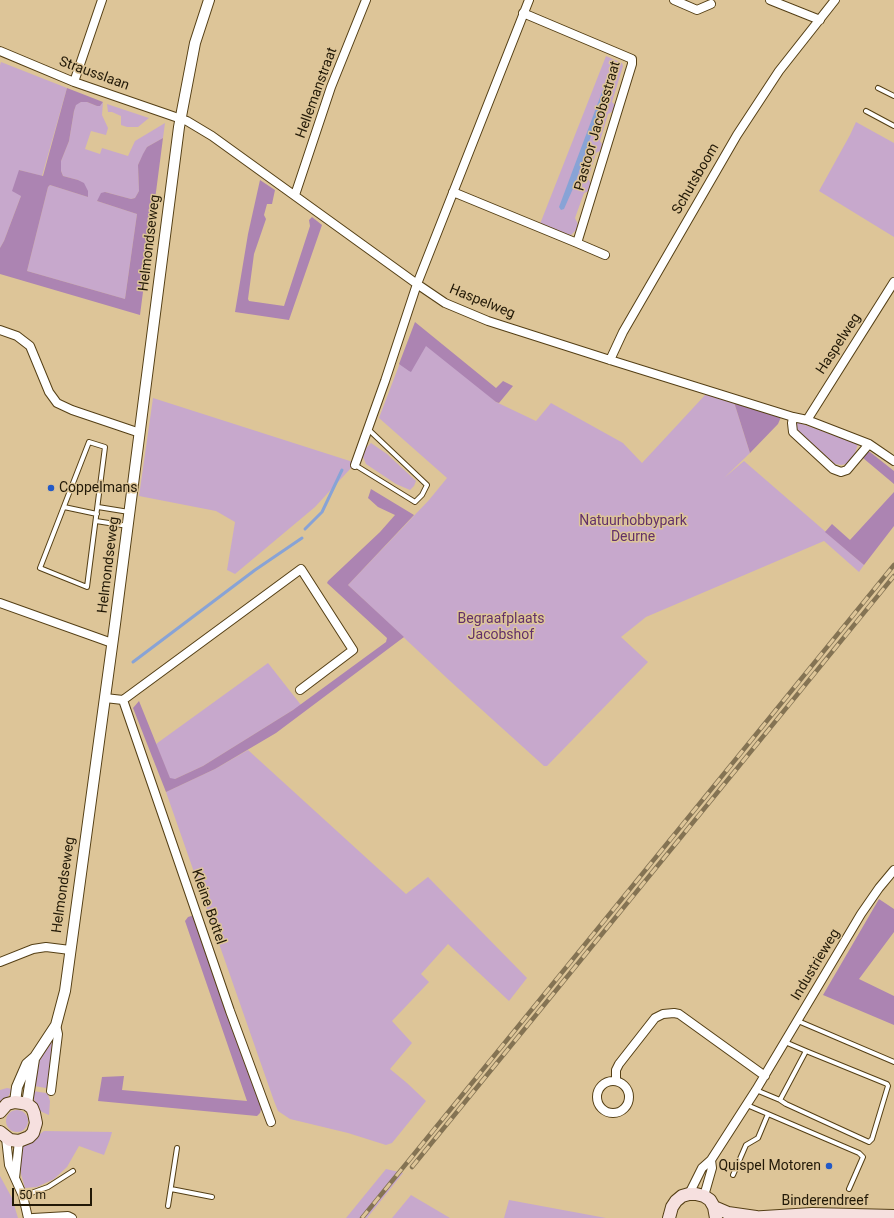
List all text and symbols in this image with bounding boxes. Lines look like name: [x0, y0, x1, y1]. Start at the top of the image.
street label: Hellemanstraat: [293, 45, 341, 141]
street label: Strausslaan: [57, 54, 131, 94]
street label: Pastoor Jacobsstraat: [571, 59, 625, 193]
street label: Schutsboom: [669, 141, 723, 217]
street label: Helmondseweg: [136, 194, 164, 292]
street label: Haspelweg: [447, 281, 517, 323]
street label: Haspelweg: [813, 310, 865, 378]
place label: Coppelmans: [59, 480, 137, 496]
marker: Coppelmans: [46, 483, 56, 493]
park label: Natuurhobbypark Deurne: [579, 513, 687, 546]
street label: Helmondseweg: [95, 516, 123, 614]
park label: Begraafplaats Jacobshof: [458, 611, 544, 644]
street label: Helmondseweg: [49, 836, 79, 934]
street label: Kleine Bottel: [187, 867, 229, 947]
street label: Industrieweg: [788, 926, 844, 1004]
place label: Quispel Motoren: [718, 1158, 821, 1174]
marker: Quispel Motoren: [824, 1161, 834, 1171]
scale bar: [14, 1180, 94, 1206]
text: 50 m: [19, 1188, 46, 1202]
street label: Binderendreef: [781, 1193, 869, 1209]

